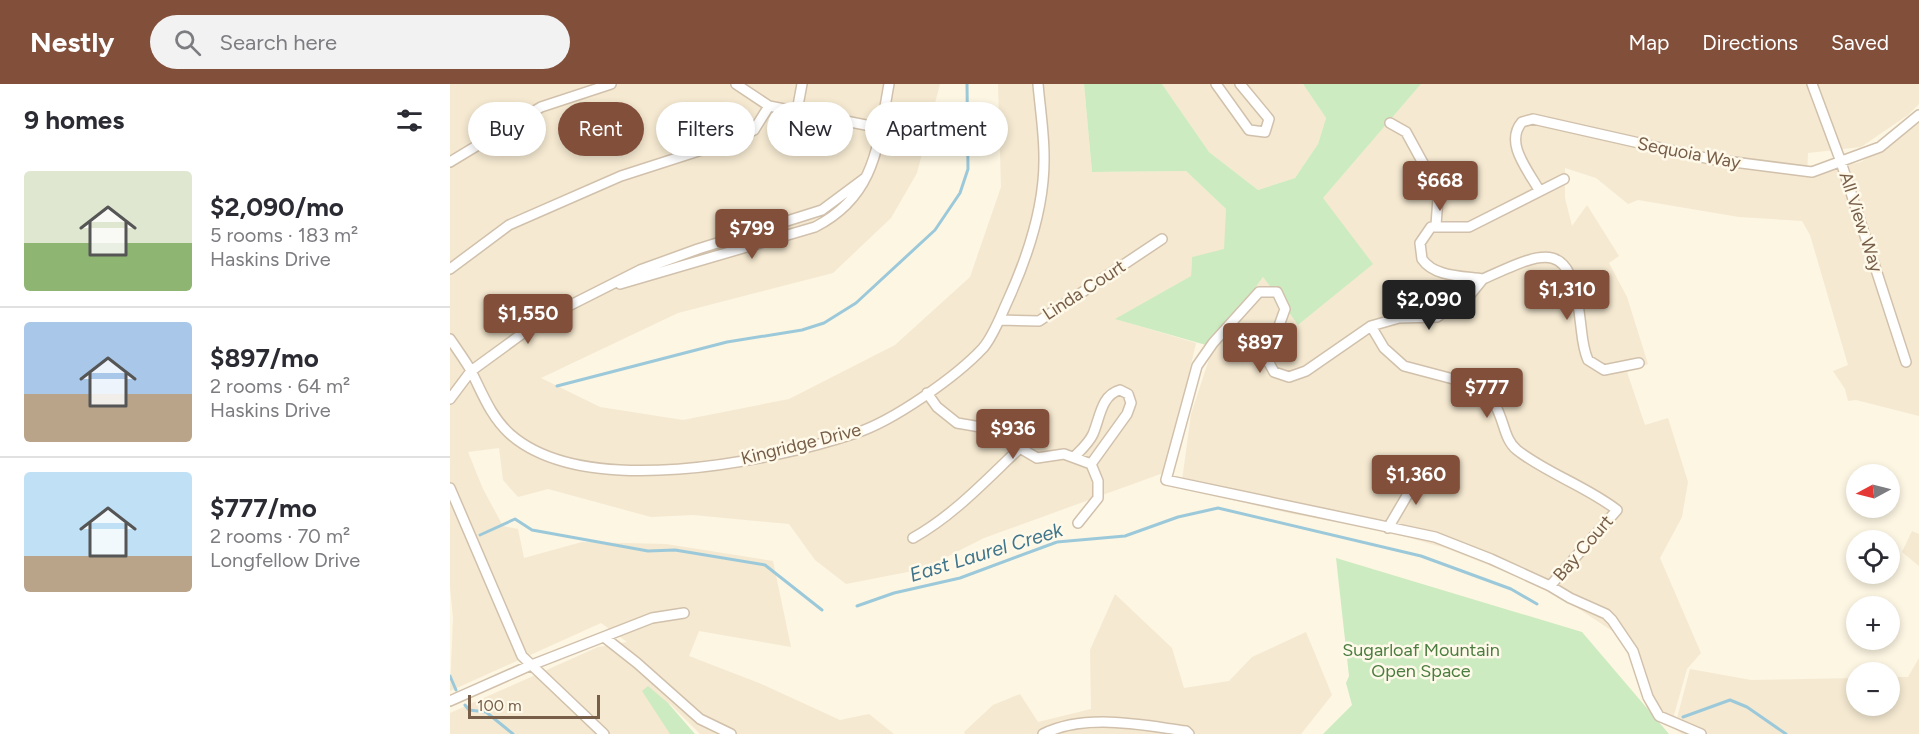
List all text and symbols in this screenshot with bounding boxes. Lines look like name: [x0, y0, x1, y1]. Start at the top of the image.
search box: [150, 15, 570, 69]
text: Nestly: [30, 25, 114, 59]
icon: search: [171, 26, 204, 59]
text: Search here: [219, 29, 337, 56]
text: Map: [1628, 30, 1669, 55]
text: Directions: [1702, 30, 1798, 55]
text: Saved: [1831, 30, 1889, 55]
chip: Buy: [468, 102, 546, 156]
chip: Rent: [558, 102, 644, 156]
chip: Filters: [656, 102, 755, 156]
chip: New: [767, 102, 853, 156]
chip: Apartment: [865, 102, 1008, 156]
text: 9 homes: [24, 104, 124, 136]
icon: filters: [393, 104, 426, 137]
street label: Sequoia Way: [1636, 132, 1743, 174]
pin: $668: [1404, 161, 1476, 212]
text: $668: [1417, 168, 1463, 192]
street label: All View Way: [1834, 169, 1888, 276]
text: $2,090/mo: [210, 191, 344, 223]
icon: home: [72, 195, 144, 267]
pin: $799: [716, 209, 788, 260]
text: $799: [729, 216, 775, 240]
text: 5 rooms · 183 m²: [210, 223, 358, 247]
text: Haskins Drive: [210, 247, 331, 271]
street label: Linda Court: [1039, 255, 1130, 325]
pin: $1,310: [1518, 270, 1616, 321]
text: $1,310: [1538, 277, 1596, 301]
pin: $2,090: [1380, 280, 1478, 331]
text: $2,090: [1396, 287, 1462, 311]
pin: $1,550: [479, 294, 577, 345]
text: $1,550: [498, 301, 558, 325]
pin: $897: [1224, 323, 1296, 374]
text: $897: [1237, 330, 1283, 354]
text: $897/mo: [210, 342, 319, 374]
icon: home: [72, 346, 144, 418]
pin: $777: [1451, 368, 1523, 419]
text: 2 rooms · 64 m²: [210, 374, 350, 398]
text: $777: [1465, 375, 1509, 399]
text: Haskins Drive: [210, 398, 331, 422]
pin: $936: [977, 409, 1049, 460]
text: $936: [990, 416, 1036, 440]
street label: Kingridge Drive: [739, 418, 864, 470]
pin: $1,360: [1367, 455, 1465, 506]
text: $1,360: [1386, 462, 1446, 486]
north arrow: [1846, 464, 1900, 518]
map controls: [1846, 464, 1900, 716]
text: $777/mo: [210, 492, 317, 524]
icon: home: [72, 496, 144, 568]
street label: Bay Court: [1548, 510, 1618, 586]
water label: East Laurel Creek: [907, 517, 1067, 587]
text: 2 rooms · 70 m²: [210, 524, 350, 548]
button: locate: [1846, 530, 1900, 584]
text: Longfellow Drive: [210, 548, 360, 572]
button: +: [1846, 596, 1900, 650]
park label: Sugarloaf Mountain Open Space: [1342, 639, 1500, 682]
button: −: [1846, 662, 1900, 716]
scale bar: [468, 692, 600, 720]
text: 100 m: [477, 696, 522, 715]

